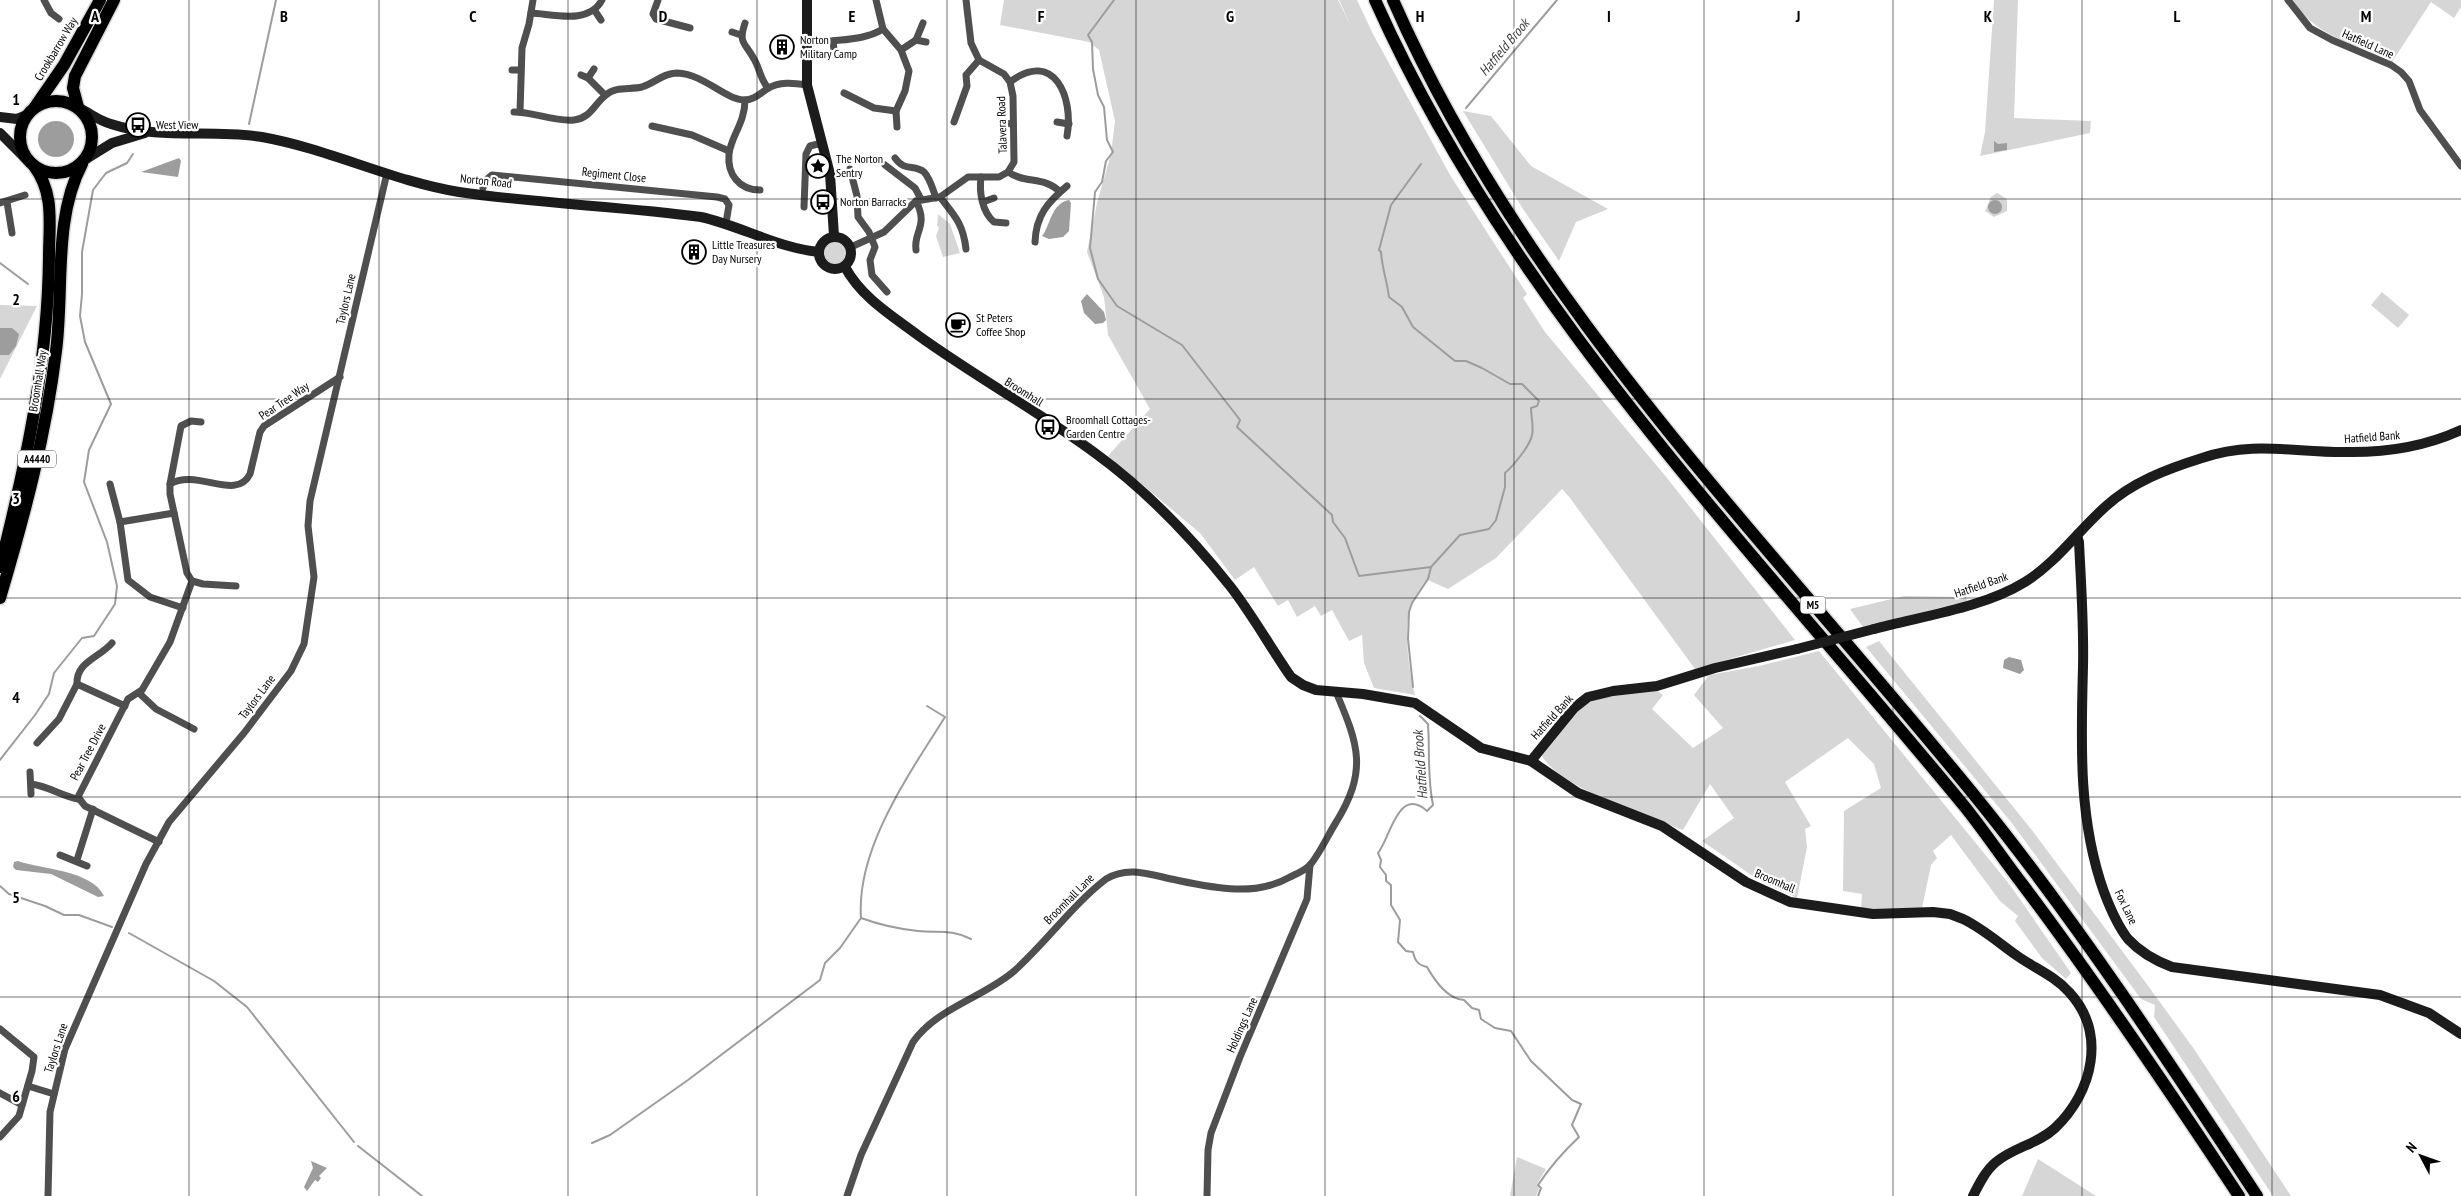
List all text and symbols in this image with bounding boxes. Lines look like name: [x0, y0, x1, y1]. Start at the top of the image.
text: A: [90, 6, 100, 26]
text: B: [280, 6, 288, 26]
text: C: [469, 6, 477, 26]
text: D: [659, 6, 668, 26]
text: E: [849, 6, 856, 26]
text: F: [1038, 6, 1045, 26]
text: G: [1226, 6, 1234, 26]
text: H: [1416, 6, 1424, 26]
text: I: [1607, 6, 1611, 26]
text: J: [1795, 6, 1800, 26]
text: K: [1984, 6, 1993, 26]
text: L: [2174, 6, 2181, 26]
text: M: [2361, 6, 2371, 26]
street label: Crookbarrow Way: [31, 14, 81, 83]
water label: Hatfield Brook: [1475, 14, 1534, 79]
street label: Hatfield Lane: [2340, 25, 2396, 62]
place label: Norton Military Camp: [800, 32, 857, 61]
building icon: Norton Military Camp: [769, 34, 795, 60]
text: 1: [12, 89, 20, 109]
street label: Talavera Road: [993, 96, 1010, 154]
bus stop icon: West View: [125, 112, 151, 138]
place label: West View: [156, 117, 199, 132]
place label: The Norton Sentry: [836, 151, 883, 180]
place icon: The Norton Sentry: [805, 153, 831, 179]
street label: Regiment Close: [581, 164, 647, 185]
street label: Norton Road: [459, 170, 513, 191]
bus stop icon: Norton Barracks: [810, 189, 836, 215]
place label: Norton Barracks: [840, 194, 906, 209]
place label: Little Treasures Day Nursery: [712, 237, 775, 266]
building icon: Little Treasures Day Nursery: [681, 239, 707, 265]
street label: Taylors Lane: [332, 272, 359, 326]
text: 2: [12, 289, 20, 309]
place label: St Peters Coffee Shop: [976, 310, 1025, 339]
cafe icon: St Peters Coffee Shop: [945, 312, 971, 338]
street label: Broomhall Way: [25, 349, 50, 413]
street label: Broomhall: [1002, 374, 1047, 409]
street label: Pear Tree Way: [256, 378, 312, 423]
place label: Broomhall Cottages- Garden Centre: [1066, 412, 1151, 441]
bus stop icon: Broomhall Cottages- Garden Centre: [1035, 414, 1061, 440]
street label: Hatfield Bank: [2344, 427, 2401, 446]
road number: A4440: [18, 450, 56, 468]
text: 3: [12, 488, 20, 508]
street label: Hatfield Bank: [1952, 568, 2010, 601]
road number: M5: [1800, 596, 1826, 614]
street label: Taylors Lane: [235, 672, 278, 722]
text: 4: [12, 687, 20, 707]
street label: Hatfield Bank: [1527, 691, 1576, 742]
street label: Pear Tree Drive: [66, 721, 109, 783]
water label: Hatfield Brook: [1409, 728, 1431, 800]
street label: Broomhall: [1753, 865, 1798, 896]
street label: Broomhall Lane: [1040, 870, 1097, 927]
text: 5: [12, 887, 20, 907]
street label: Fox Lane: [2112, 887, 2141, 927]
street label: Holdings Lane: [1223, 995, 1260, 1055]
street label: Taylors Lane: [40, 1021, 71, 1075]
text: 6: [12, 1086, 20, 1106]
north arrow: [2396, 1131, 2446, 1181]
text: N: [2402, 1139, 2420, 1156]

